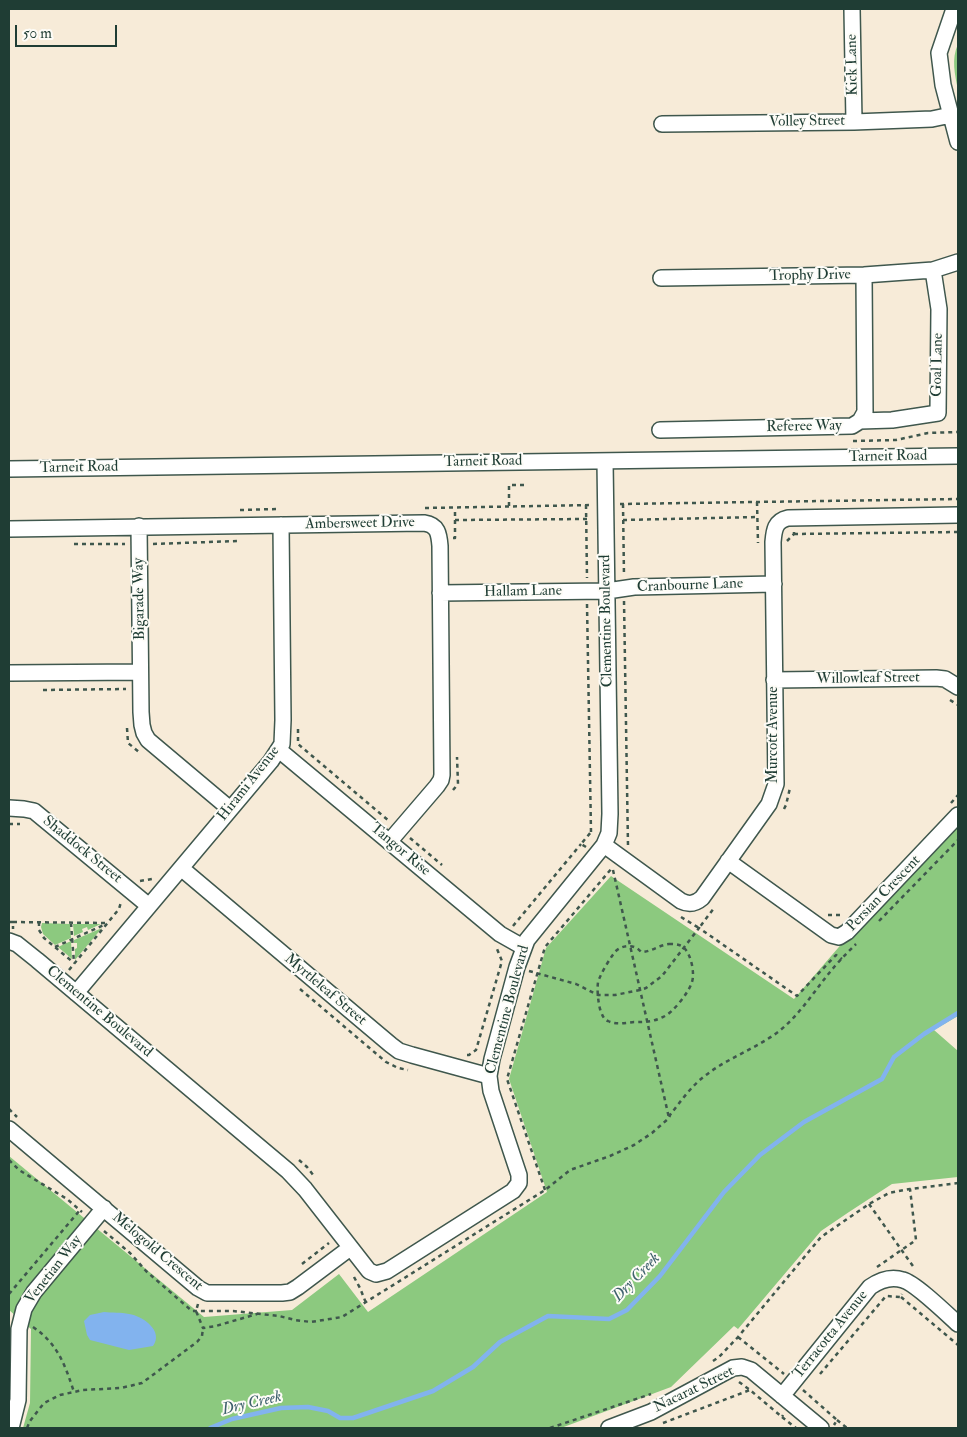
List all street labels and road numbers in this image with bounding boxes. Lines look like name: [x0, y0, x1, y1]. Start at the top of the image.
street label: Kick Lane: [843, 34, 863, 96]
street label: Volley Street: [769, 112, 845, 132]
street label: Trophy Drive: [769, 266, 851, 286]
street label: Goal Lane: [928, 333, 948, 397]
street label: Referee Way: [766, 417, 842, 437]
street label: Tarneit Road: [849, 447, 927, 467]
street label: Tarneit Road: [444, 452, 522, 472]
street label: Tarneit Road: [40, 458, 118, 478]
street label: Ambersweet Drive: [305, 514, 415, 534]
street label: Clementine Boulevard: [597, 554, 617, 688]
street label: Bigarade Way: [130, 558, 150, 640]
street label: Cranbourne Lane: [637, 575, 743, 597]
street label: Hallam Lane: [484, 582, 562, 602]
street label: Willowleaf Street: [816, 669, 920, 689]
street label: Murcott Avenue: [765, 686, 783, 784]
street label: Hirami Avenue: [214, 743, 284, 825]
street label: Shaddock Street: [39, 813, 125, 887]
street label: Tangor Rise: [366, 820, 434, 880]
street label: Persian Crescent: [843, 852, 925, 936]
street label: Clementine Boulevard: [482, 943, 534, 1077]
street label: Myrtleleaf Street: [280, 950, 370, 1030]
street label: Clementine Boulevard: [42, 962, 156, 1062]
street label: Melogold Crescent: [108, 1209, 206, 1295]
street label: Venetian Way: [22, 1232, 86, 1308]
street label: Terracotta Avenue: [790, 1287, 872, 1383]
street label: Nacarat Street: [651, 1363, 737, 1417]

